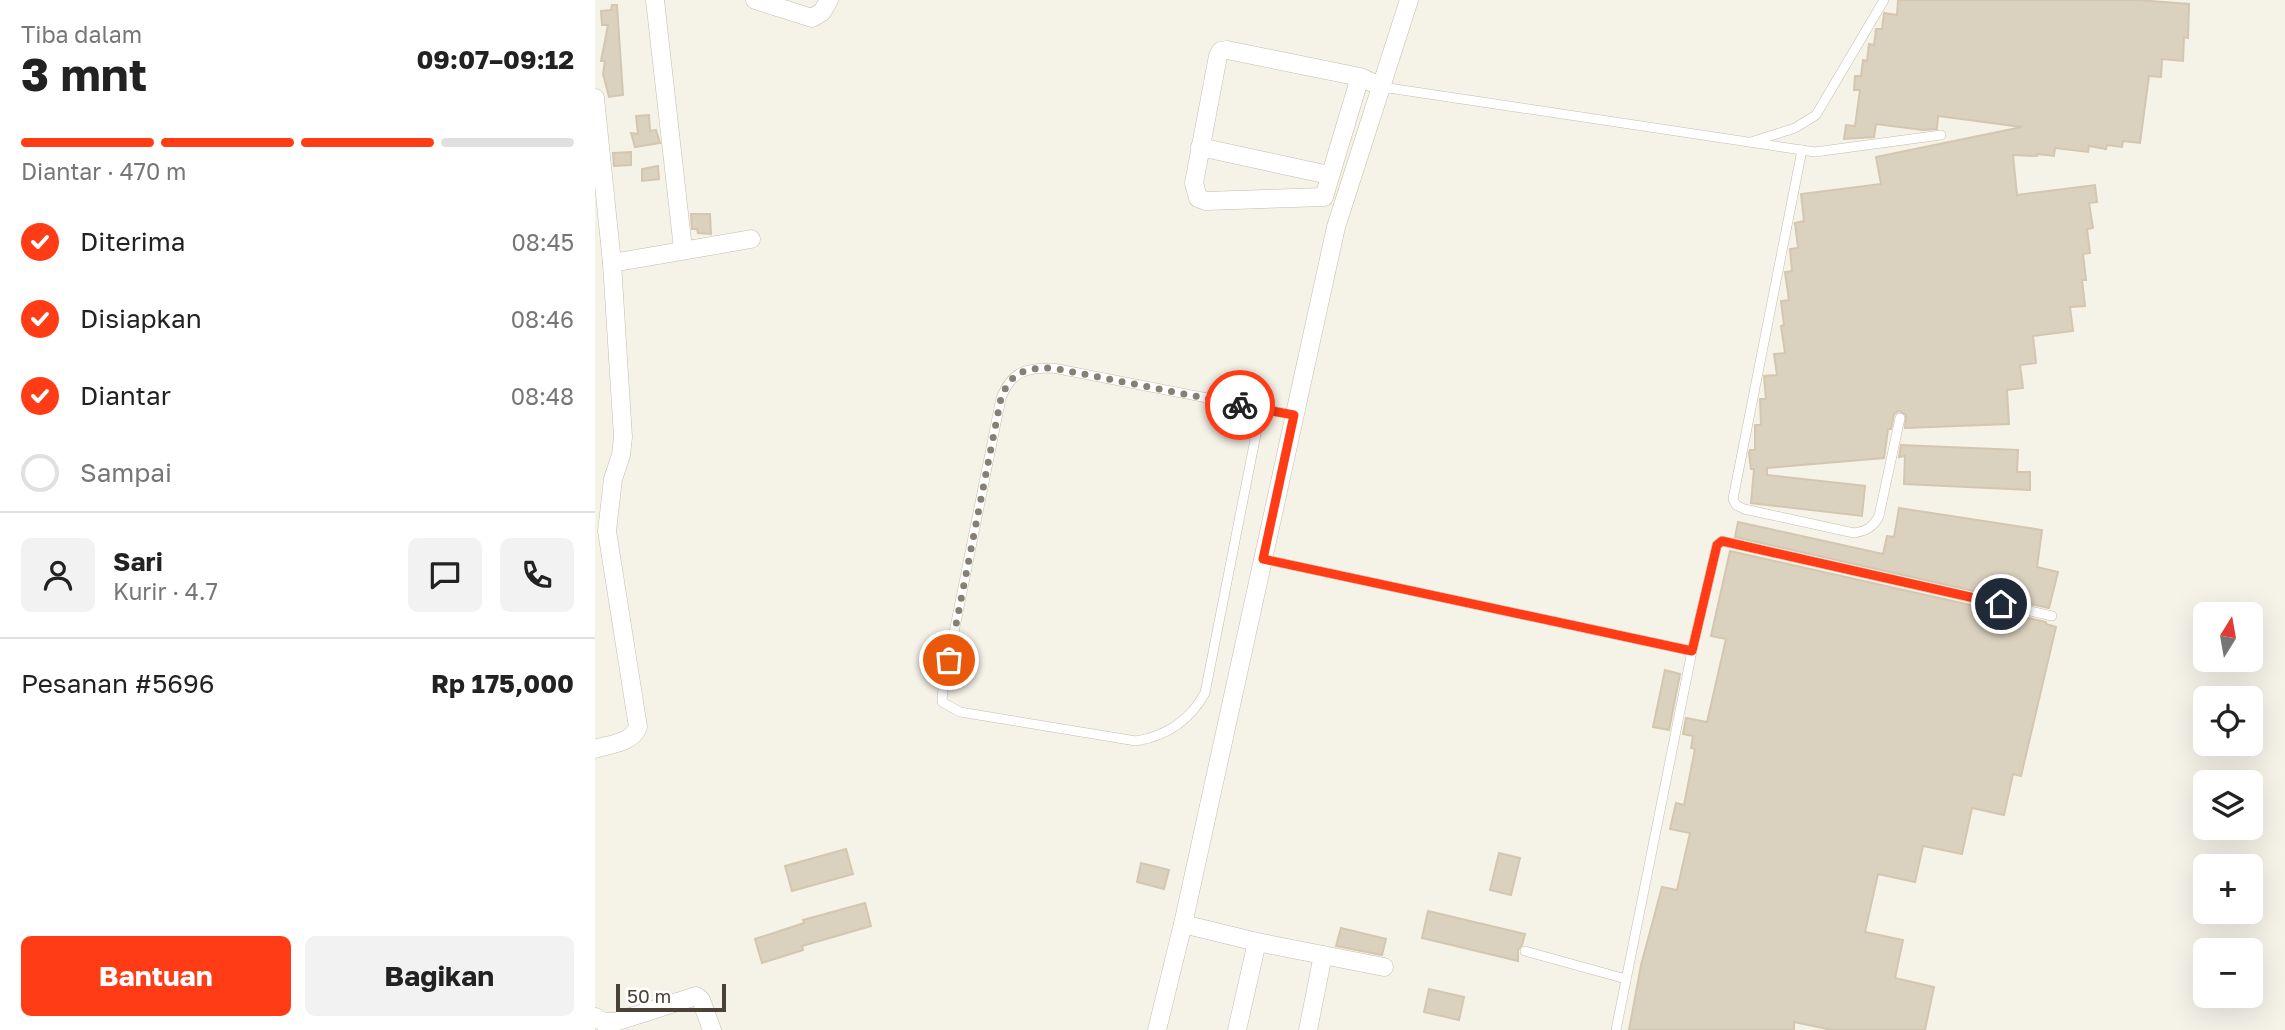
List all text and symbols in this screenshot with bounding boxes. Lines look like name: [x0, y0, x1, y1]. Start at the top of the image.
text: Tiba dalam: [21, 20, 142, 48]
text: 09:07–09:12: [416, 44, 574, 75]
text: 3 mnt: [21, 46, 147, 101]
text: Diantar · 470 m: [21, 157, 186, 185]
icon: check: [21, 223, 59, 261]
text: Diterima: [80, 226, 185, 257]
text: 08:45: [511, 228, 574, 256]
icon: check: [21, 300, 59, 338]
text: Disiapkan: [80, 303, 202, 334]
text: 08:46: [511, 305, 574, 333]
courier: [1205, 370, 1275, 440]
icon: check: [21, 377, 59, 415]
text: Diantar: [80, 380, 171, 411]
text: 08:48: [511, 382, 574, 410]
icon: bike: [1221, 386, 1259, 424]
text: Sampai: [80, 457, 172, 488]
button: person: [21, 538, 95, 612]
button: chat: [408, 538, 482, 612]
button: phone: [500, 538, 574, 612]
text: Sari: [113, 546, 163, 577]
pin: [1971, 574, 2031, 634]
text: Kurir · 4.7: [113, 577, 218, 605]
icon: home: [1982, 585, 2020, 623]
north arrow: [2193, 602, 2263, 672]
map controls: [2193, 602, 2263, 1008]
pin: [919, 630, 979, 690]
icon: bag: [930, 641, 968, 679]
text: Pesanan #5696: [21, 668, 214, 699]
text: Rp 175,000: [431, 668, 574, 699]
button: locate: [2193, 686, 2263, 756]
button: layers: [2193, 770, 2263, 840]
button: +: [2193, 854, 2263, 924]
button: Bantuan: [21, 936, 291, 1016]
button: Bagikan: [305, 936, 574, 1016]
button: −: [2193, 938, 2263, 1008]
scale bar: [616, 981, 726, 1013]
text: 50 m: [627, 984, 671, 1007]

